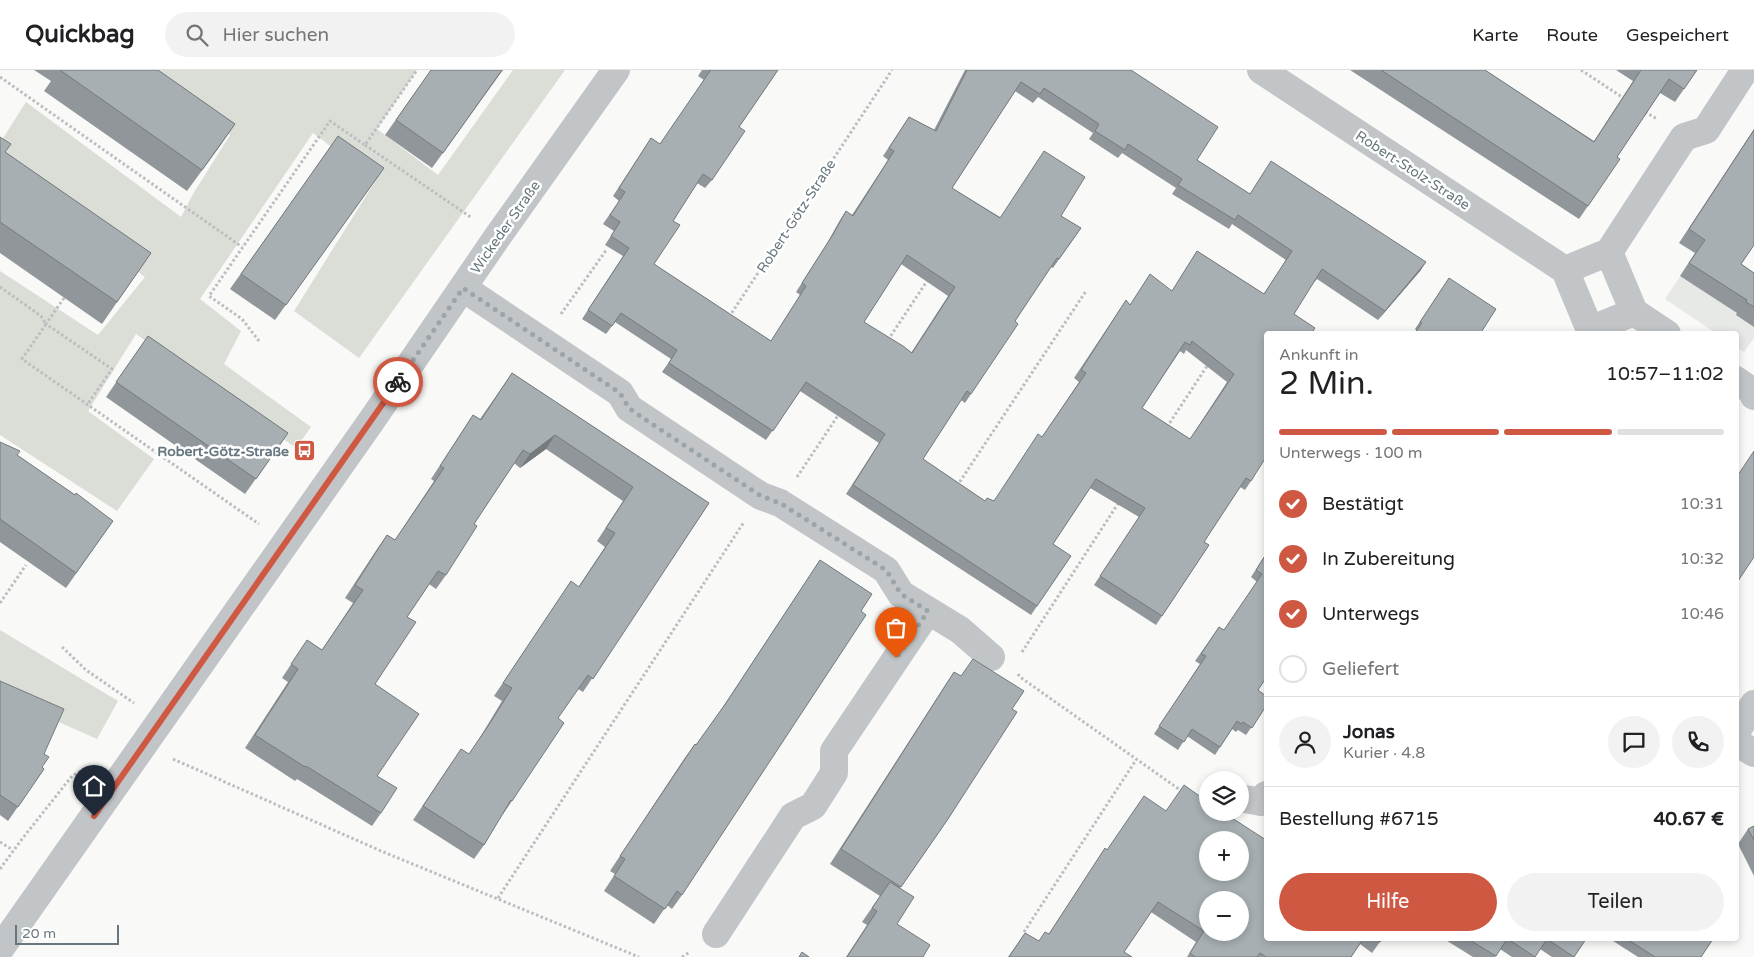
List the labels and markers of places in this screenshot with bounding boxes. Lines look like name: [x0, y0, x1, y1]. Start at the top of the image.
bus stop icon: Robert-Götz-Straße: [293, 439, 317, 463]
place label: Robert-Götz-Straße: [157, 443, 289, 460]
pin: [875, 607, 917, 658]
pin: [73, 765, 115, 816]

